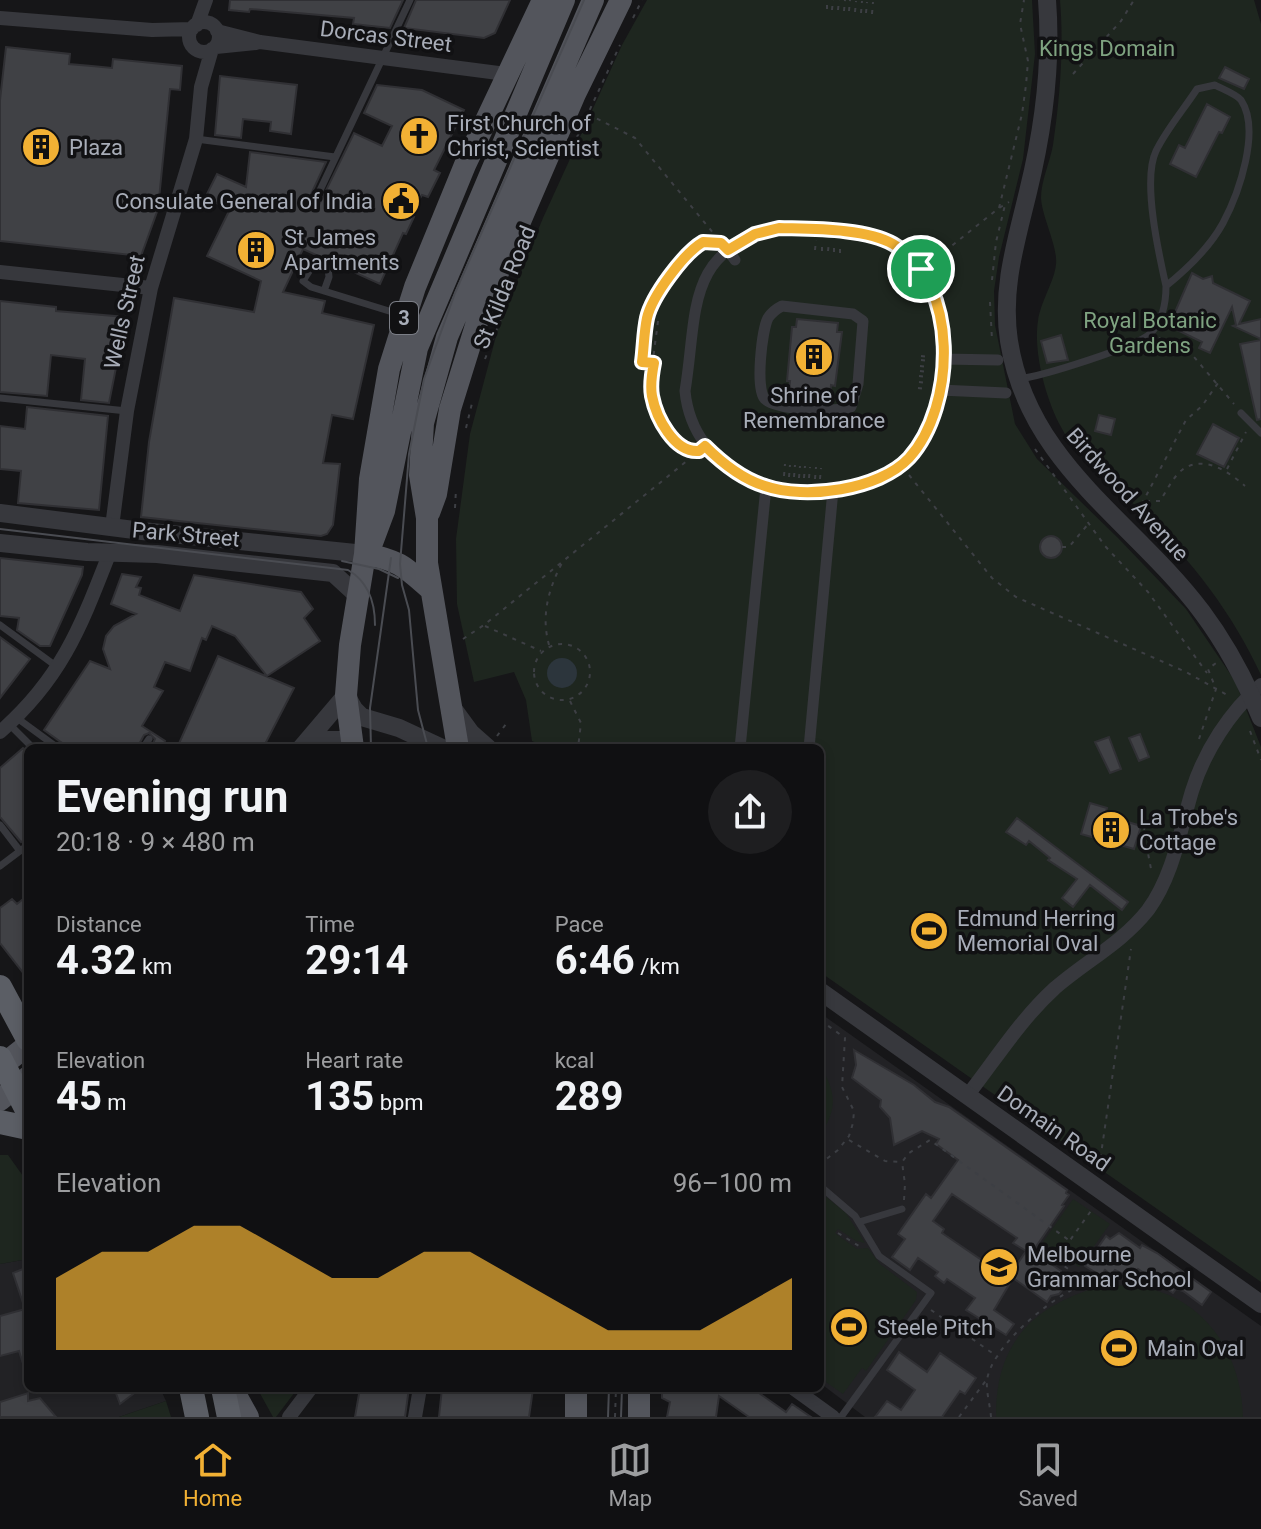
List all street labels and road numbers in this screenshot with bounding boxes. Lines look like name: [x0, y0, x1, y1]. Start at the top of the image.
street label: Dorcas Street: [319, 16, 453, 57]
street label: St Kilda Road: [468, 222, 541, 352]
street label: Wells Street: [99, 253, 150, 372]
road number: 3: [390, 302, 418, 334]
street label: Birdwood Avenue: [1061, 423, 1194, 566]
street label: Park Street: [131, 517, 241, 552]
street label: Domain Road: [993, 1080, 1115, 1176]

